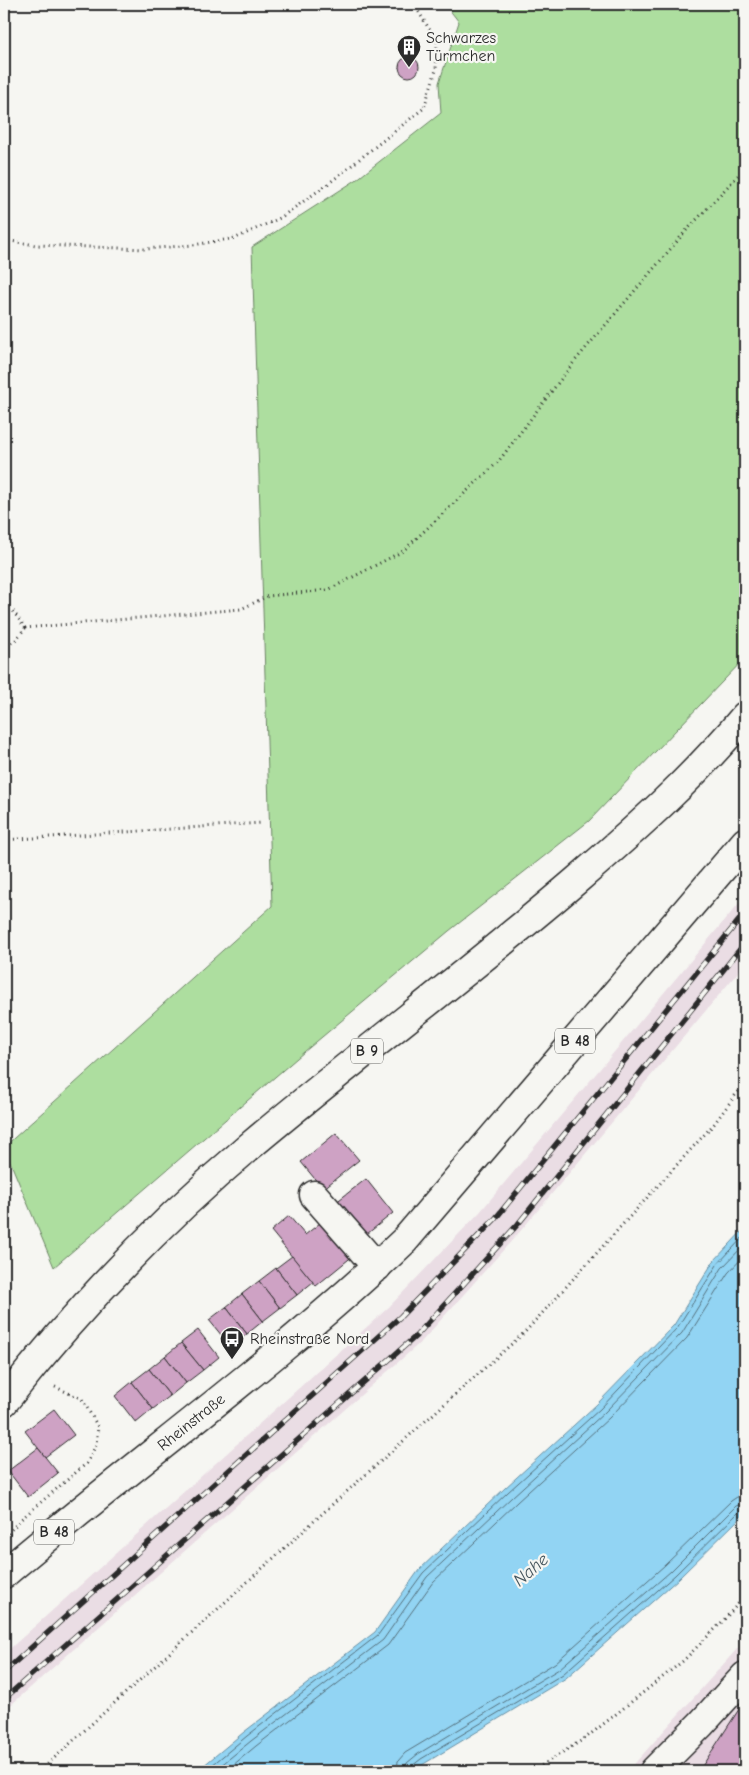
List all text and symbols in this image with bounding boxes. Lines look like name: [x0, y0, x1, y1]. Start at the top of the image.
place label: Schwarzes Türmchen: [426, 29, 497, 65]
building icon: Schwarzes Türmchen: [396, 34, 422, 68]
road number: B 48: [555, 1028, 595, 1054]
road number: B 9: [351, 1038, 383, 1064]
bus stop icon: Rheinstraße Nord: [219, 1326, 245, 1360]
place label: Rheinstraße Nord: [250, 1330, 369, 1348]
street label: Rheinstraße: [154, 1390, 228, 1455]
road number: B 48: [34, 1520, 74, 1544]
water label: Nahe: [509, 1549, 553, 1591]

